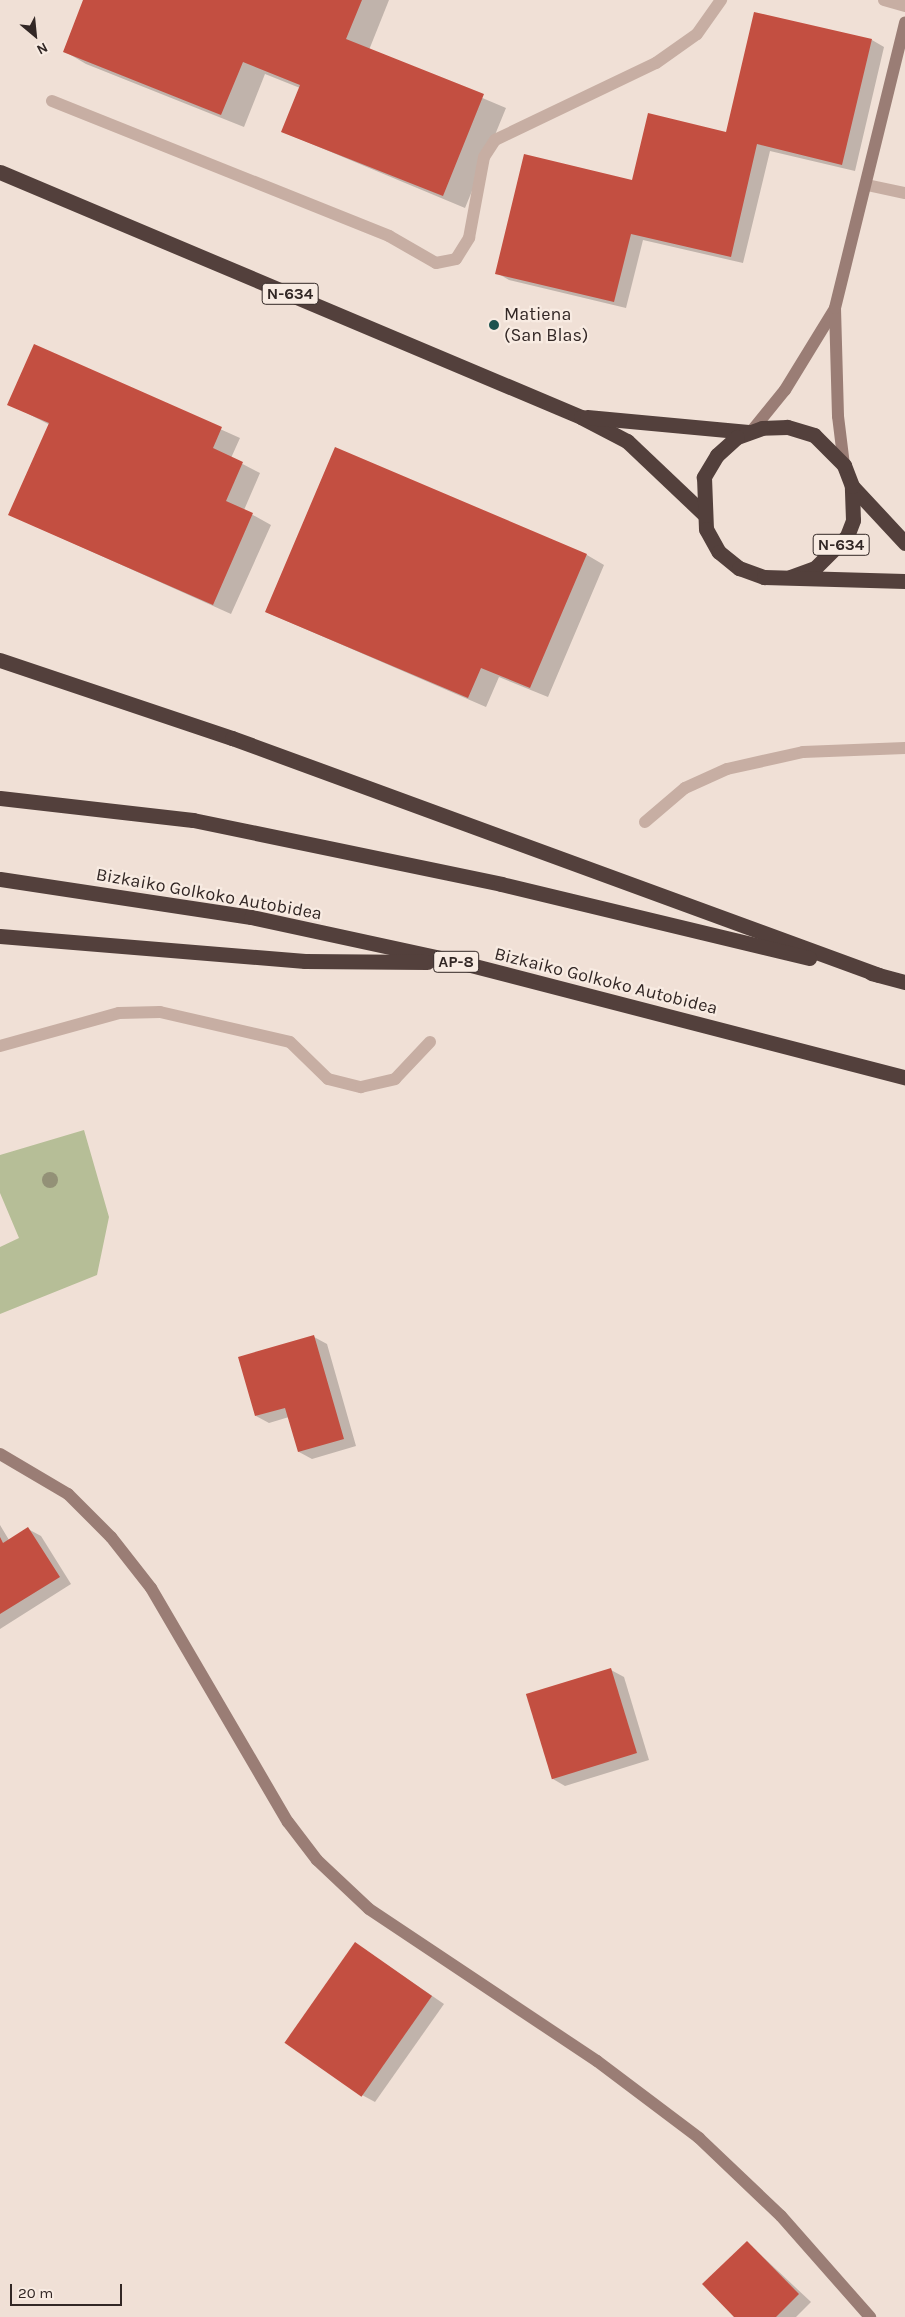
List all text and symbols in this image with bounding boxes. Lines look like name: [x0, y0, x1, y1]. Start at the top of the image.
north arrow: [10, 10, 60, 60]
text: N: [34, 39, 51, 59]
road number: N-634: [261, 280, 319, 308]
place label: Matiena (San Blas): [504, 304, 588, 346]
marker: Matiena (San Blas): [488, 319, 500, 331]
road number: N-634: [812, 532, 870, 558]
street label: Bizkaiko Golkoko Autobidea: [94, 863, 324, 925]
street label: Bizkaiko Golkoko Autobidea: [492, 943, 720, 1019]
road number: AP-8: [432, 949, 480, 976]
scale bar: [12, 2274, 125, 2306]
text: 20 m: [18, 2284, 53, 2302]

